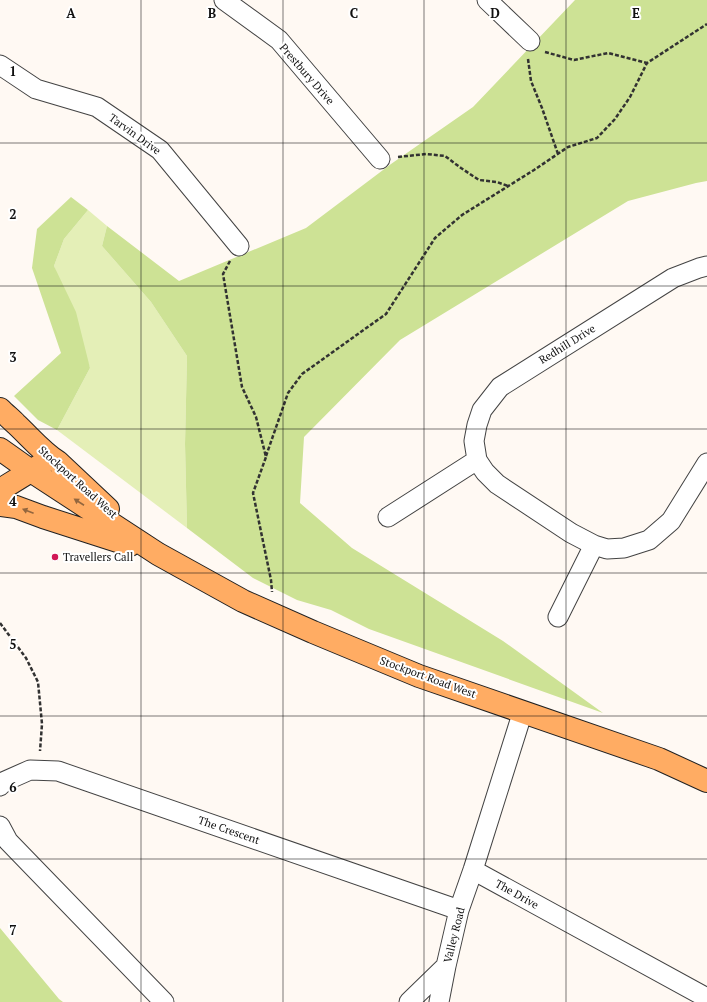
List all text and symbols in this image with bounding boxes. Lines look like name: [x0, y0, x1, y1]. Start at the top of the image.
text: A: [66, 4, 76, 22]
text: B: [208, 4, 216, 22]
text: C: [350, 4, 358, 22]
text: D: [490, 4, 500, 22]
text: E: [632, 4, 640, 22]
street label: Prestbury Drive: [277, 41, 338, 108]
text: 1: [9, 62, 17, 80]
street label: Tarvin Drive: [106, 110, 164, 158]
text: 2: [9, 205, 17, 223]
street label: Redhill Drive: [536, 321, 598, 367]
text: 3: [9, 348, 17, 366]
street label: Stockport Road West: [36, 443, 120, 521]
text: 4: [9, 492, 17, 510]
one-way arrow: [73, 498, 84, 506]
one-way arrow: [21, 508, 33, 514]
place label: Travellers Call: [63, 550, 133, 564]
marker: Travellers Call: [50, 552, 60, 562]
text: 5: [9, 635, 17, 653]
street label: Stockport Road West: [378, 653, 478, 701]
text: 6: [9, 778, 17, 796]
street label: The Crescent: [196, 813, 262, 847]
street label: The Drive: [493, 876, 542, 912]
street label: Valley Road: [440, 906, 468, 964]
text: 7: [9, 921, 17, 939]

